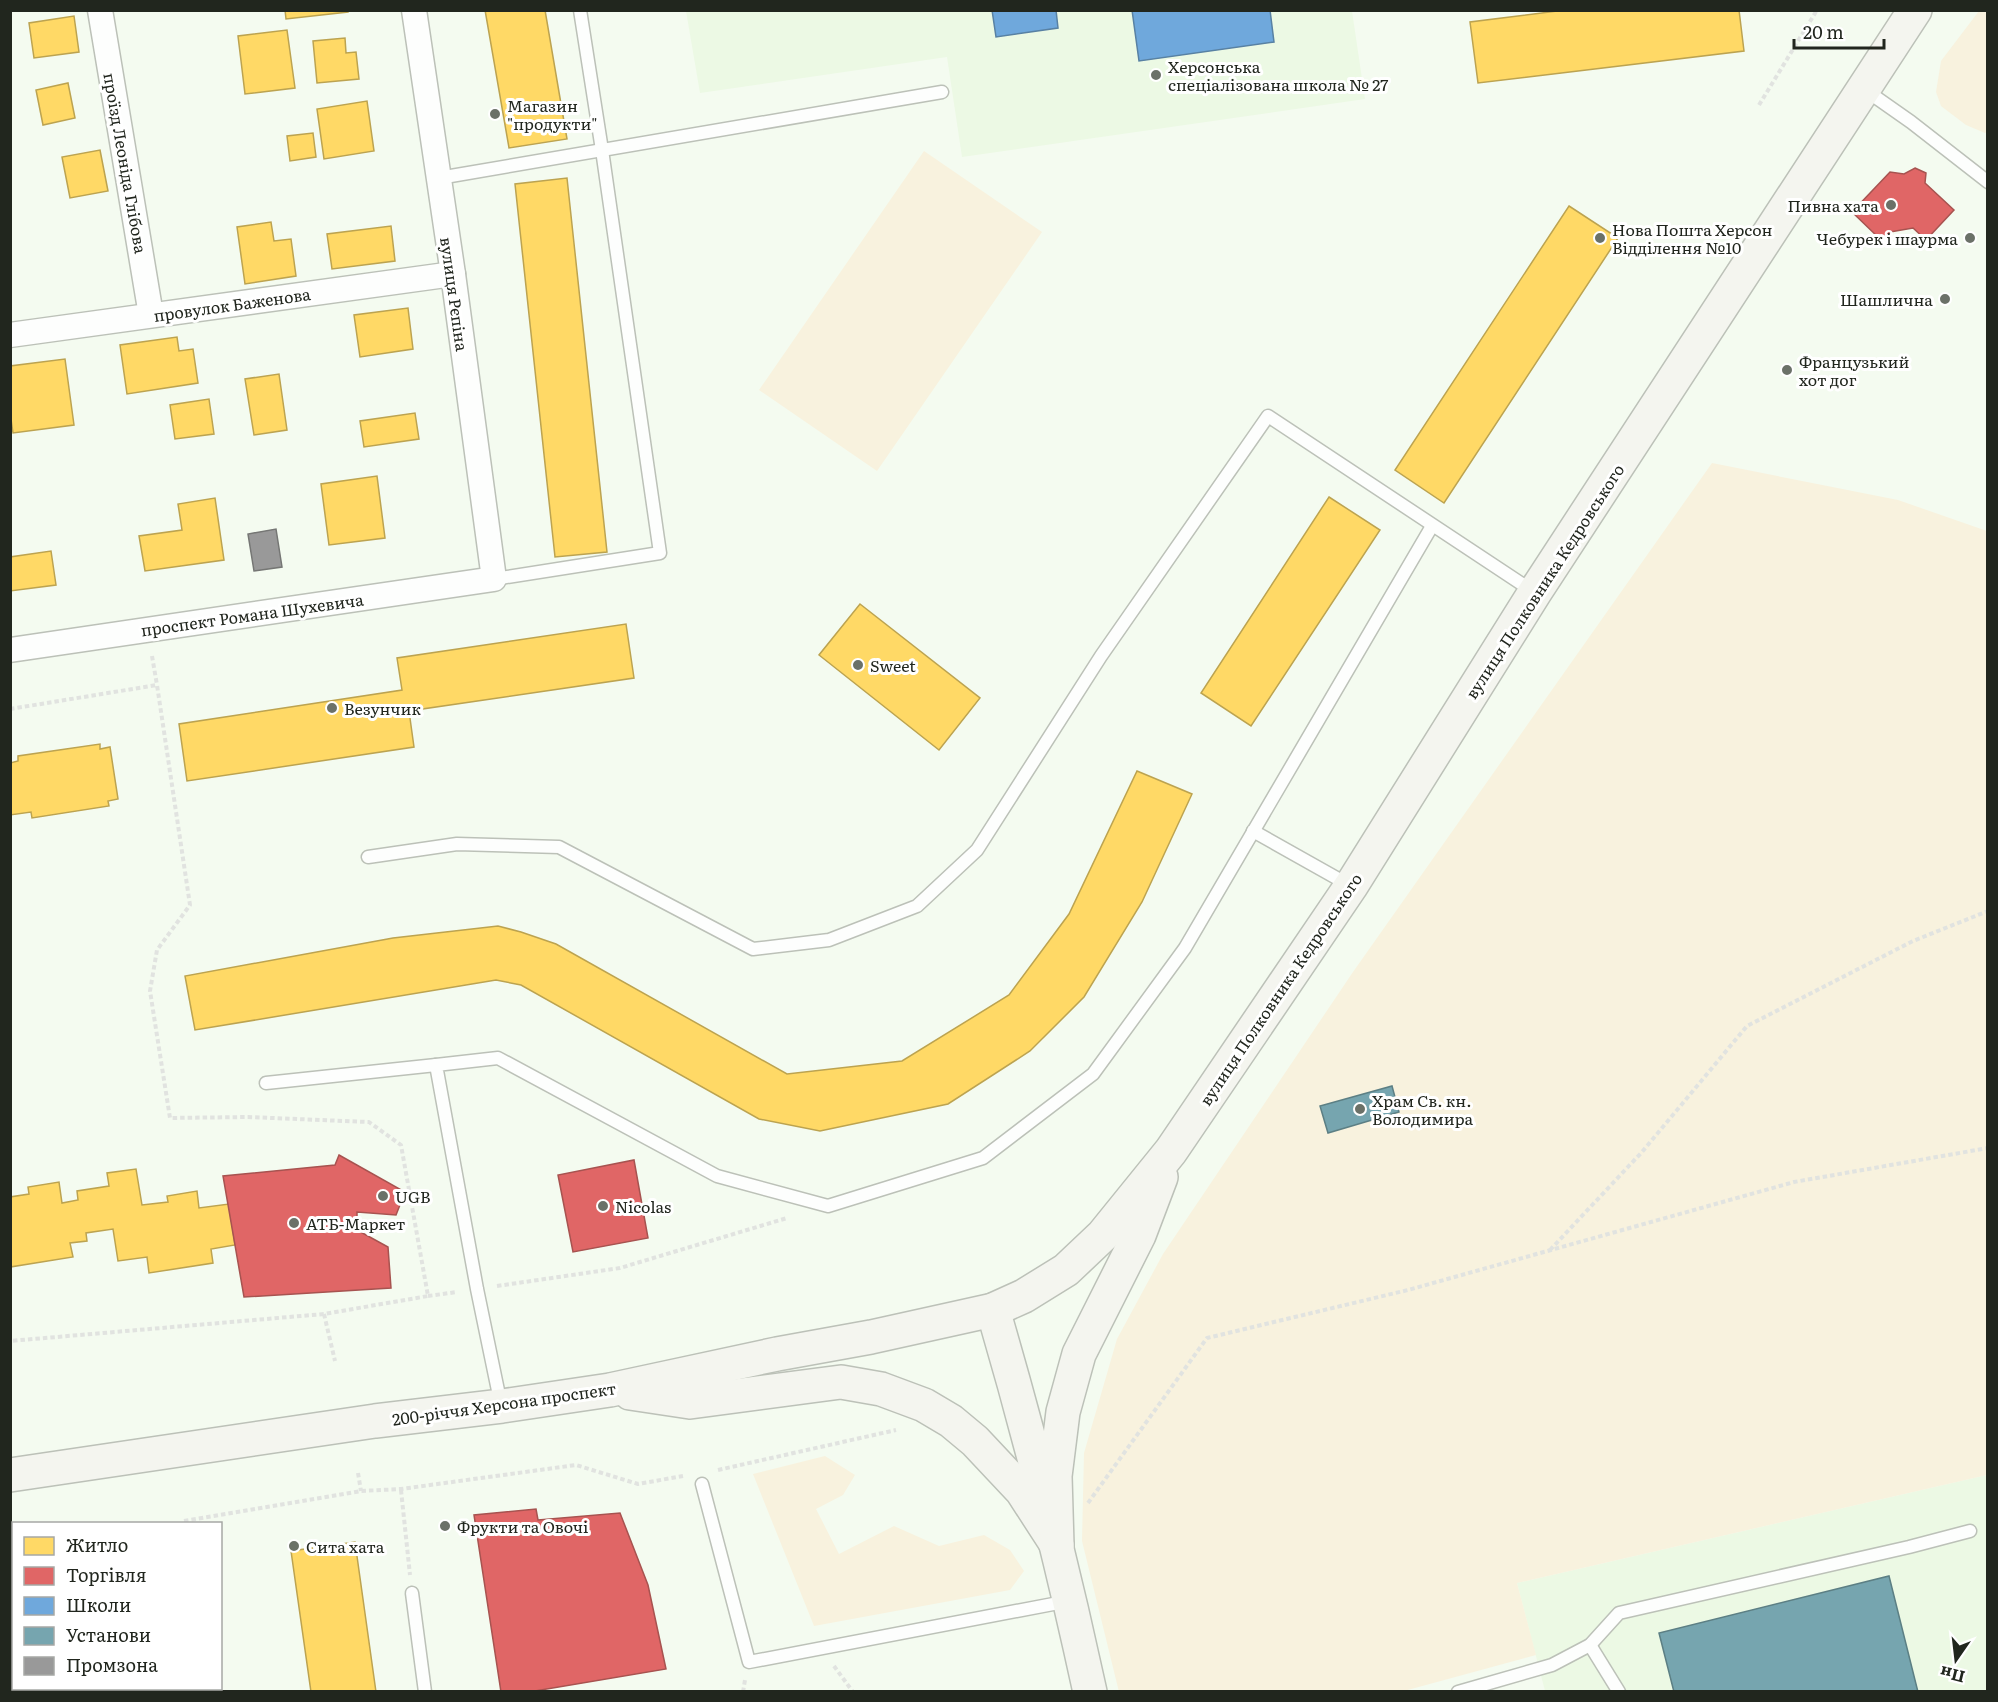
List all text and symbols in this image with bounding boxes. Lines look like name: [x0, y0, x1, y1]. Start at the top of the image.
scale bar: [1794, 12, 1884, 50]
text: 20 m: [1803, 18, 1844, 45]
place label: Херсонська спеціалізована школа № 27: [1168, 54, 1388, 96]
marker: Херсонська спеціалізована школа № 27: [1149, 68, 1163, 82]
street label: проїзд Леоніда Глібова: [98, 71, 154, 256]
place label: Магазин "продукти": [507, 93, 598, 135]
marker: Магазин "продукти": [488, 107, 502, 121]
place label: Пивна хата: [1788, 193, 1879, 217]
marker: Пивна хата: [1884, 198, 1898, 212]
place label: Нова Пошта Херсон Відділення №10: [1612, 217, 1773, 259]
place label: Чебурек і шаурма: [1816, 226, 1958, 250]
marker: Нова Пошта Херсон Відділення №10: [1593, 231, 1607, 245]
marker: Чебурек і шаурма: [1963, 231, 1977, 245]
street label: вулиця Рєпіна: [435, 235, 475, 353]
street label: провулок Баженова: [152, 281, 312, 327]
place label: Шашлична: [1840, 287, 1933, 311]
marker: Шашлична: [1938, 292, 1952, 306]
place label: Французький хот дог: [1799, 349, 1909, 391]
marker: Французький хот дог: [1780, 363, 1794, 377]
street label: вулиця Полковника Кедровського: [1459, 459, 1629, 703]
street label: проспект Романа Шухевича: [139, 586, 365, 642]
place label: Sweet: [870, 653, 916, 677]
marker: Sweet: [851, 658, 865, 672]
place label: Везунчик: [344, 696, 421, 720]
marker: Везунчик: [325, 701, 339, 715]
street label: вулиця Полковника Кедровського: [1193, 868, 1367, 1110]
place label: Храм Св. кн. Володимира: [1372, 1088, 1474, 1130]
marker: Храм Св. кн. Володимира: [1353, 1102, 1367, 1116]
place label: UGB: [395, 1184, 431, 1208]
marker: UGB: [376, 1189, 390, 1203]
place label: Nicolas: [615, 1194, 671, 1218]
marker: Nicolas: [596, 1199, 610, 1213]
place label: АТБ-Маркет: [306, 1211, 405, 1235]
marker: АТБ-Маркет: [287, 1216, 301, 1230]
street label: 200-річчя Херсона проспект: [391, 1375, 617, 1431]
place label: Фрукти та Овочі: [457, 1514, 588, 1538]
marker: Фрукти та Овочі: [438, 1519, 452, 1533]
legend: [12, 1522, 222, 1690]
text: Житло: [66, 1531, 128, 1558]
place label: Сита хата: [306, 1534, 385, 1558]
marker: Сита хата: [287, 1539, 301, 1553]
text: Торгівля: [66, 1561, 147, 1588]
text: Школи: [66, 1591, 131, 1618]
text: Установи: [66, 1621, 151, 1648]
north arrow: [1926, 1630, 1986, 1690]
text: Промзона: [66, 1651, 158, 1678]
text: Пн: [1937, 1661, 1967, 1690]

